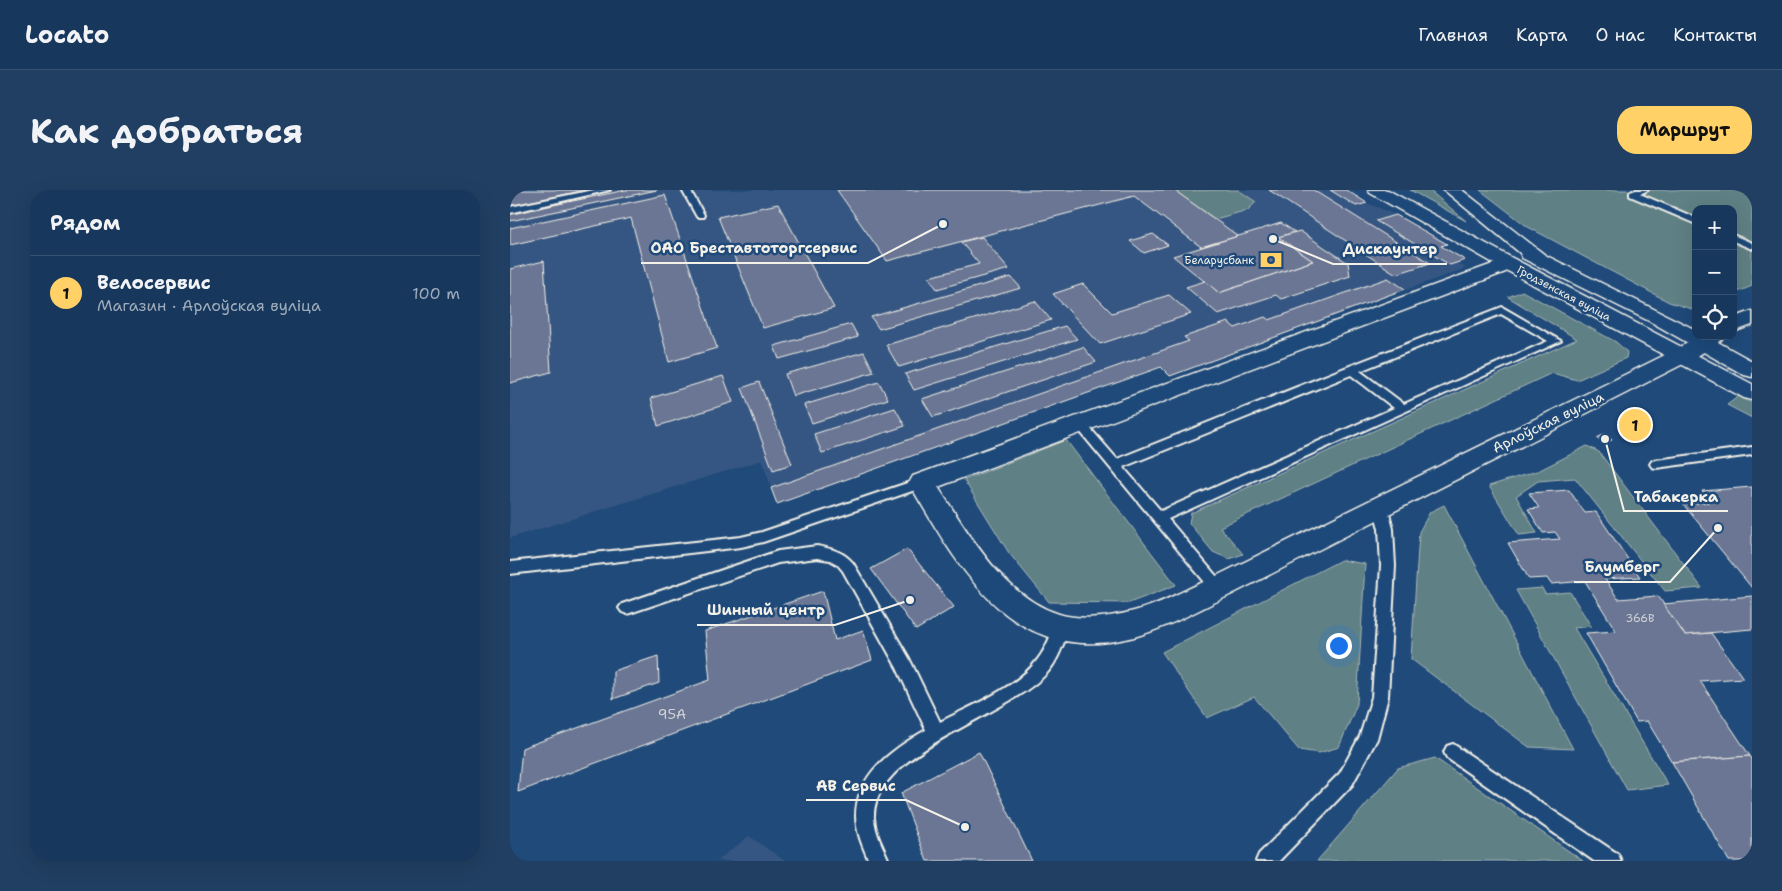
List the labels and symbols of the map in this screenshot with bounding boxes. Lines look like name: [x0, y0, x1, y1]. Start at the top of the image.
callout: ОАО Бреставтоторгсервис: [641, 233, 868, 263]
callout: Дискаунтер: [1333, 234, 1447, 264]
text: ОАО Бреставтоторгсервис: [651, 238, 858, 258]
text: Дискаунтер: [1343, 239, 1437, 259]
bank icon: Беларусбанк: [1258, 247, 1284, 273]
place label: Беларусбанк: [1184, 253, 1254, 268]
street label: Гродзенская вуліца: [1514, 262, 1614, 325]
street label: Арлоўская вуліца: [1489, 387, 1607, 457]
pin: 1: [1619, 406, 1651, 444]
callout: Табакерка: [1624, 481, 1728, 511]
text: Табакерка: [1634, 487, 1719, 507]
callout: Блумберг: [1574, 552, 1670, 582]
text: Блумберг: [1584, 557, 1660, 577]
callout: Шинный центр: [697, 595, 835, 625]
text: Шинный центр: [707, 600, 825, 620]
house number: 366В: [1625, 611, 1655, 626]
your location: [1326, 633, 1352, 659]
house number: 95А: [658, 705, 686, 723]
callout: АВ Сервис: [806, 770, 906, 800]
text: АВ Сервис: [816, 776, 896, 796]

